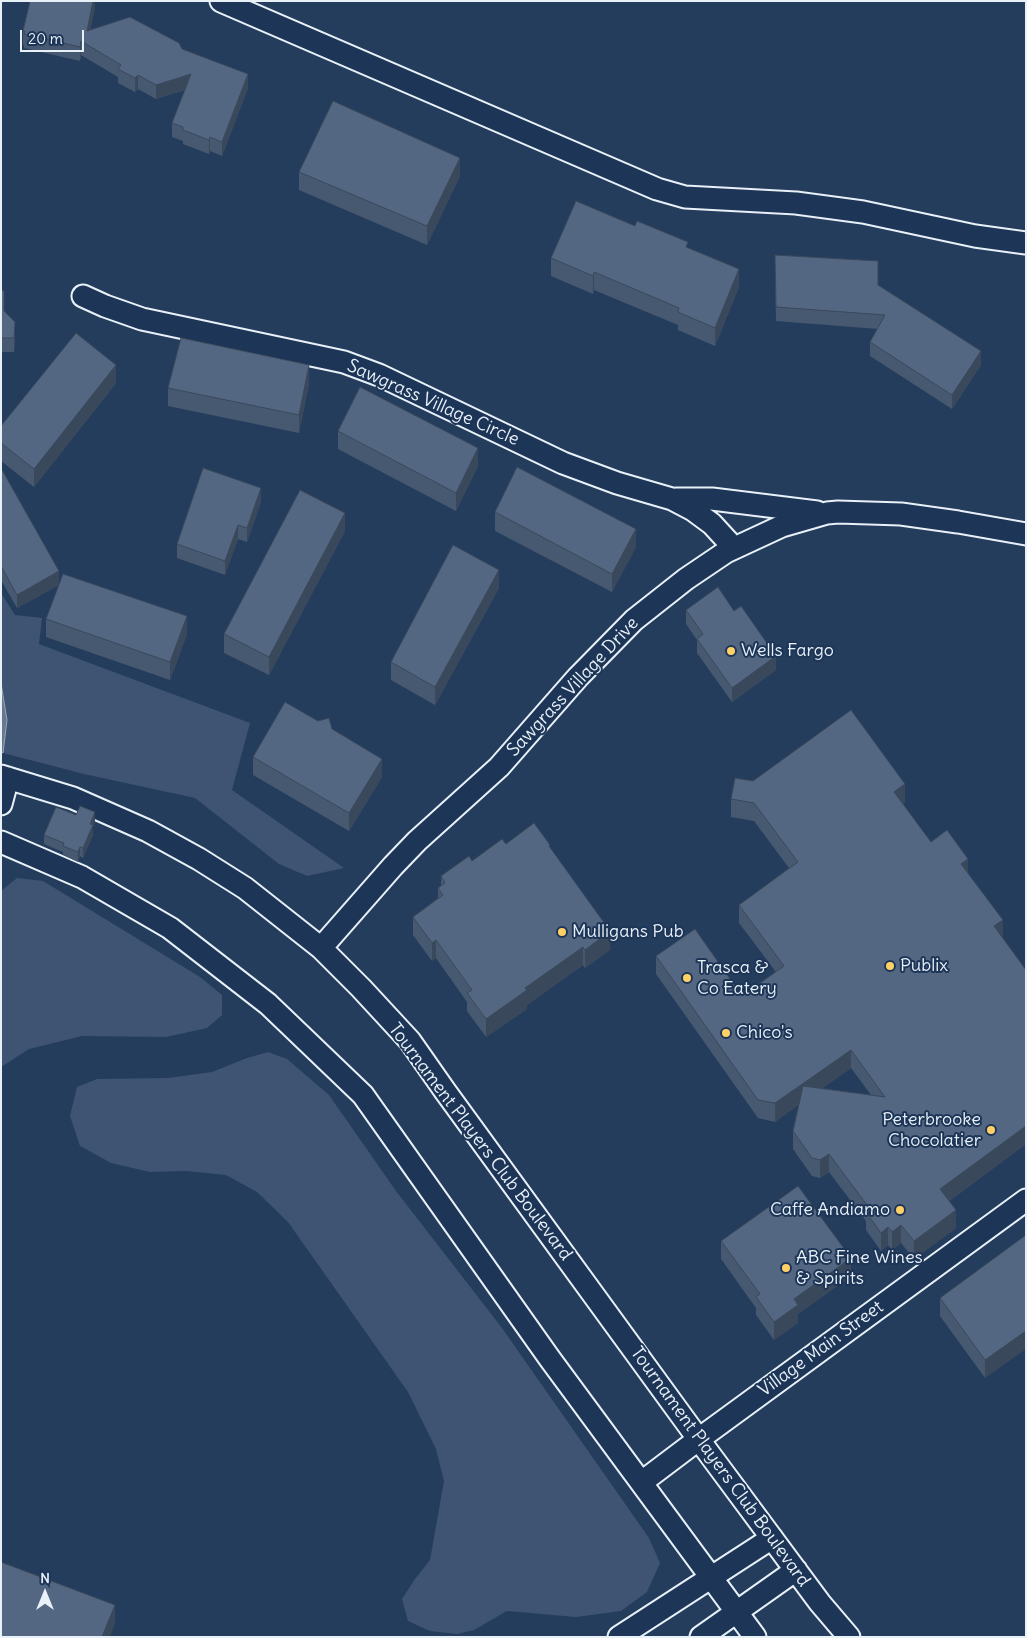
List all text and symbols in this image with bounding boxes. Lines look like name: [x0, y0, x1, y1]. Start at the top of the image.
scale bar: [22, 20, 86, 52]
text: 20 m: [28, 29, 63, 48]
street label: Sawgrass Village Circle: [344, 355, 522, 451]
street label: Sawgrass Village Drive: [503, 613, 643, 761]
place label: Wells Fargo: [741, 640, 834, 662]
marker: Wells Fargo: [725, 645, 737, 657]
place label: Mulligans Pub: [572, 921, 684, 943]
marker: Mulligans Pub: [556, 926, 568, 938]
place label: Publix: [900, 955, 948, 977]
place label: Trasca & Co Eatery: [697, 957, 777, 1000]
marker: Publix: [884, 960, 896, 972]
marker: Trasca & Co Eatery: [681, 972, 693, 984]
street label: Tournament Players Club Boulevard: [384, 1019, 576, 1265]
place label: Chico's: [736, 1022, 793, 1044]
marker: Chico's: [720, 1027, 732, 1039]
place label: Peterbrooke Chocolatier: [882, 1109, 981, 1152]
marker: Peterbrooke Chocolatier: [985, 1124, 997, 1136]
place label: Caffe Andiamo: [770, 1199, 890, 1221]
marker: Caffe Andiamo: [894, 1204, 906, 1216]
place label: ABC Fine Wines & Spirits: [796, 1247, 923, 1290]
marker: ABC Fine Wines & Spirits: [780, 1262, 792, 1274]
street label: Village Main Street: [754, 1296, 888, 1402]
street label: Tournament Players Club Boulevard: [626, 1343, 814, 1591]
north arrow: [20, 1568, 70, 1618]
text: N: [40, 1569, 50, 1587]

